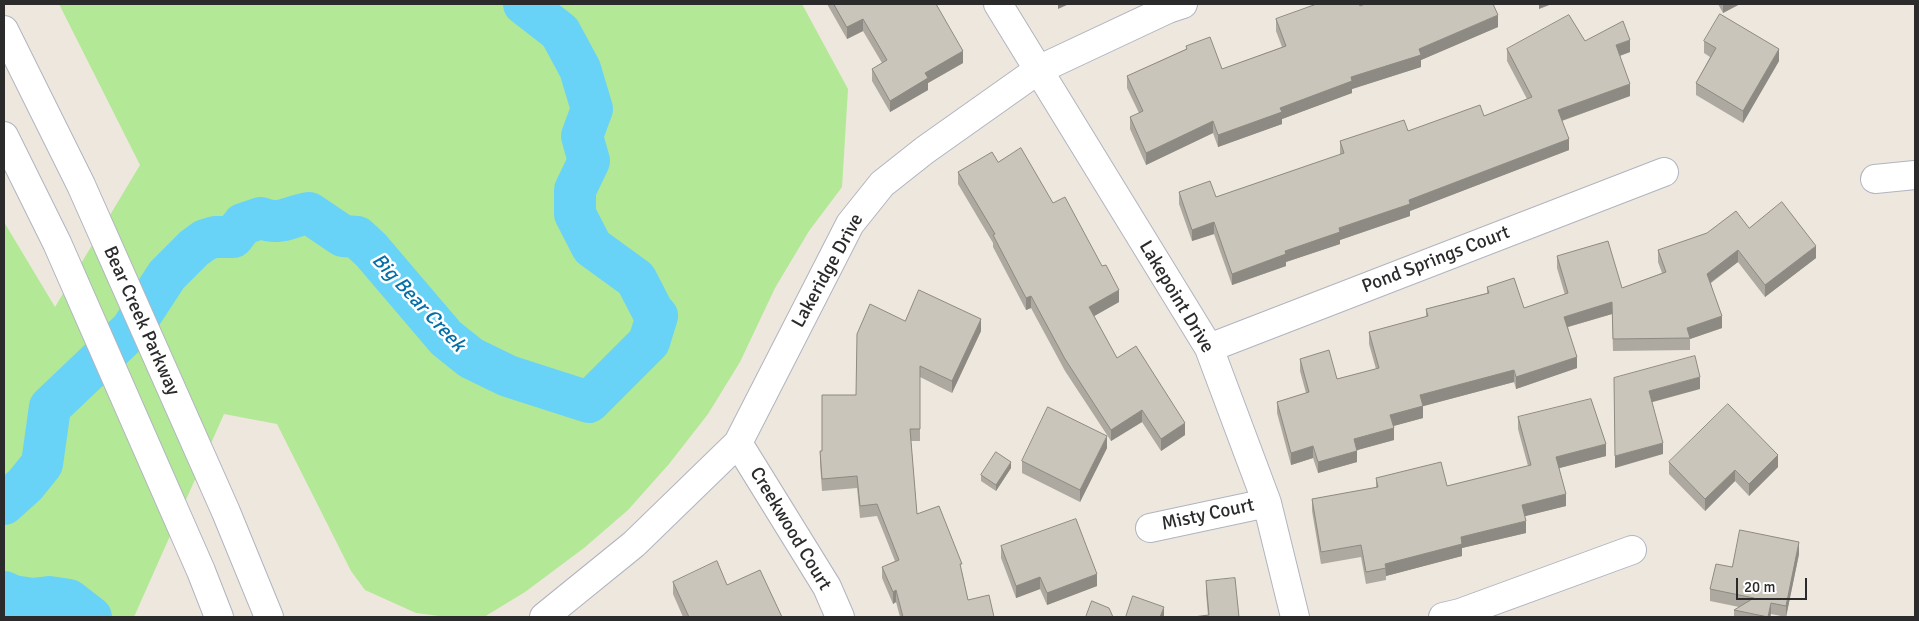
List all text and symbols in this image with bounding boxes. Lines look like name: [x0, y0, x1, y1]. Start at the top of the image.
street label: Lakeridge Drive: [787, 210, 869, 332]
street label: Pond Springs Court: [1359, 221, 1513, 299]
street label: Lakepoint Drive: [1134, 237, 1218, 357]
street label: Bear Creek Parkway: [98, 243, 184, 399]
water label: Big Bear Creek: [366, 249, 470, 357]
street label: Creekwood Court: [744, 463, 836, 595]
street label: Misty Court: [1160, 494, 1256, 536]
scale bar: [1739, 568, 1810, 600]
text: 20 m: [1744, 578, 1775, 596]

